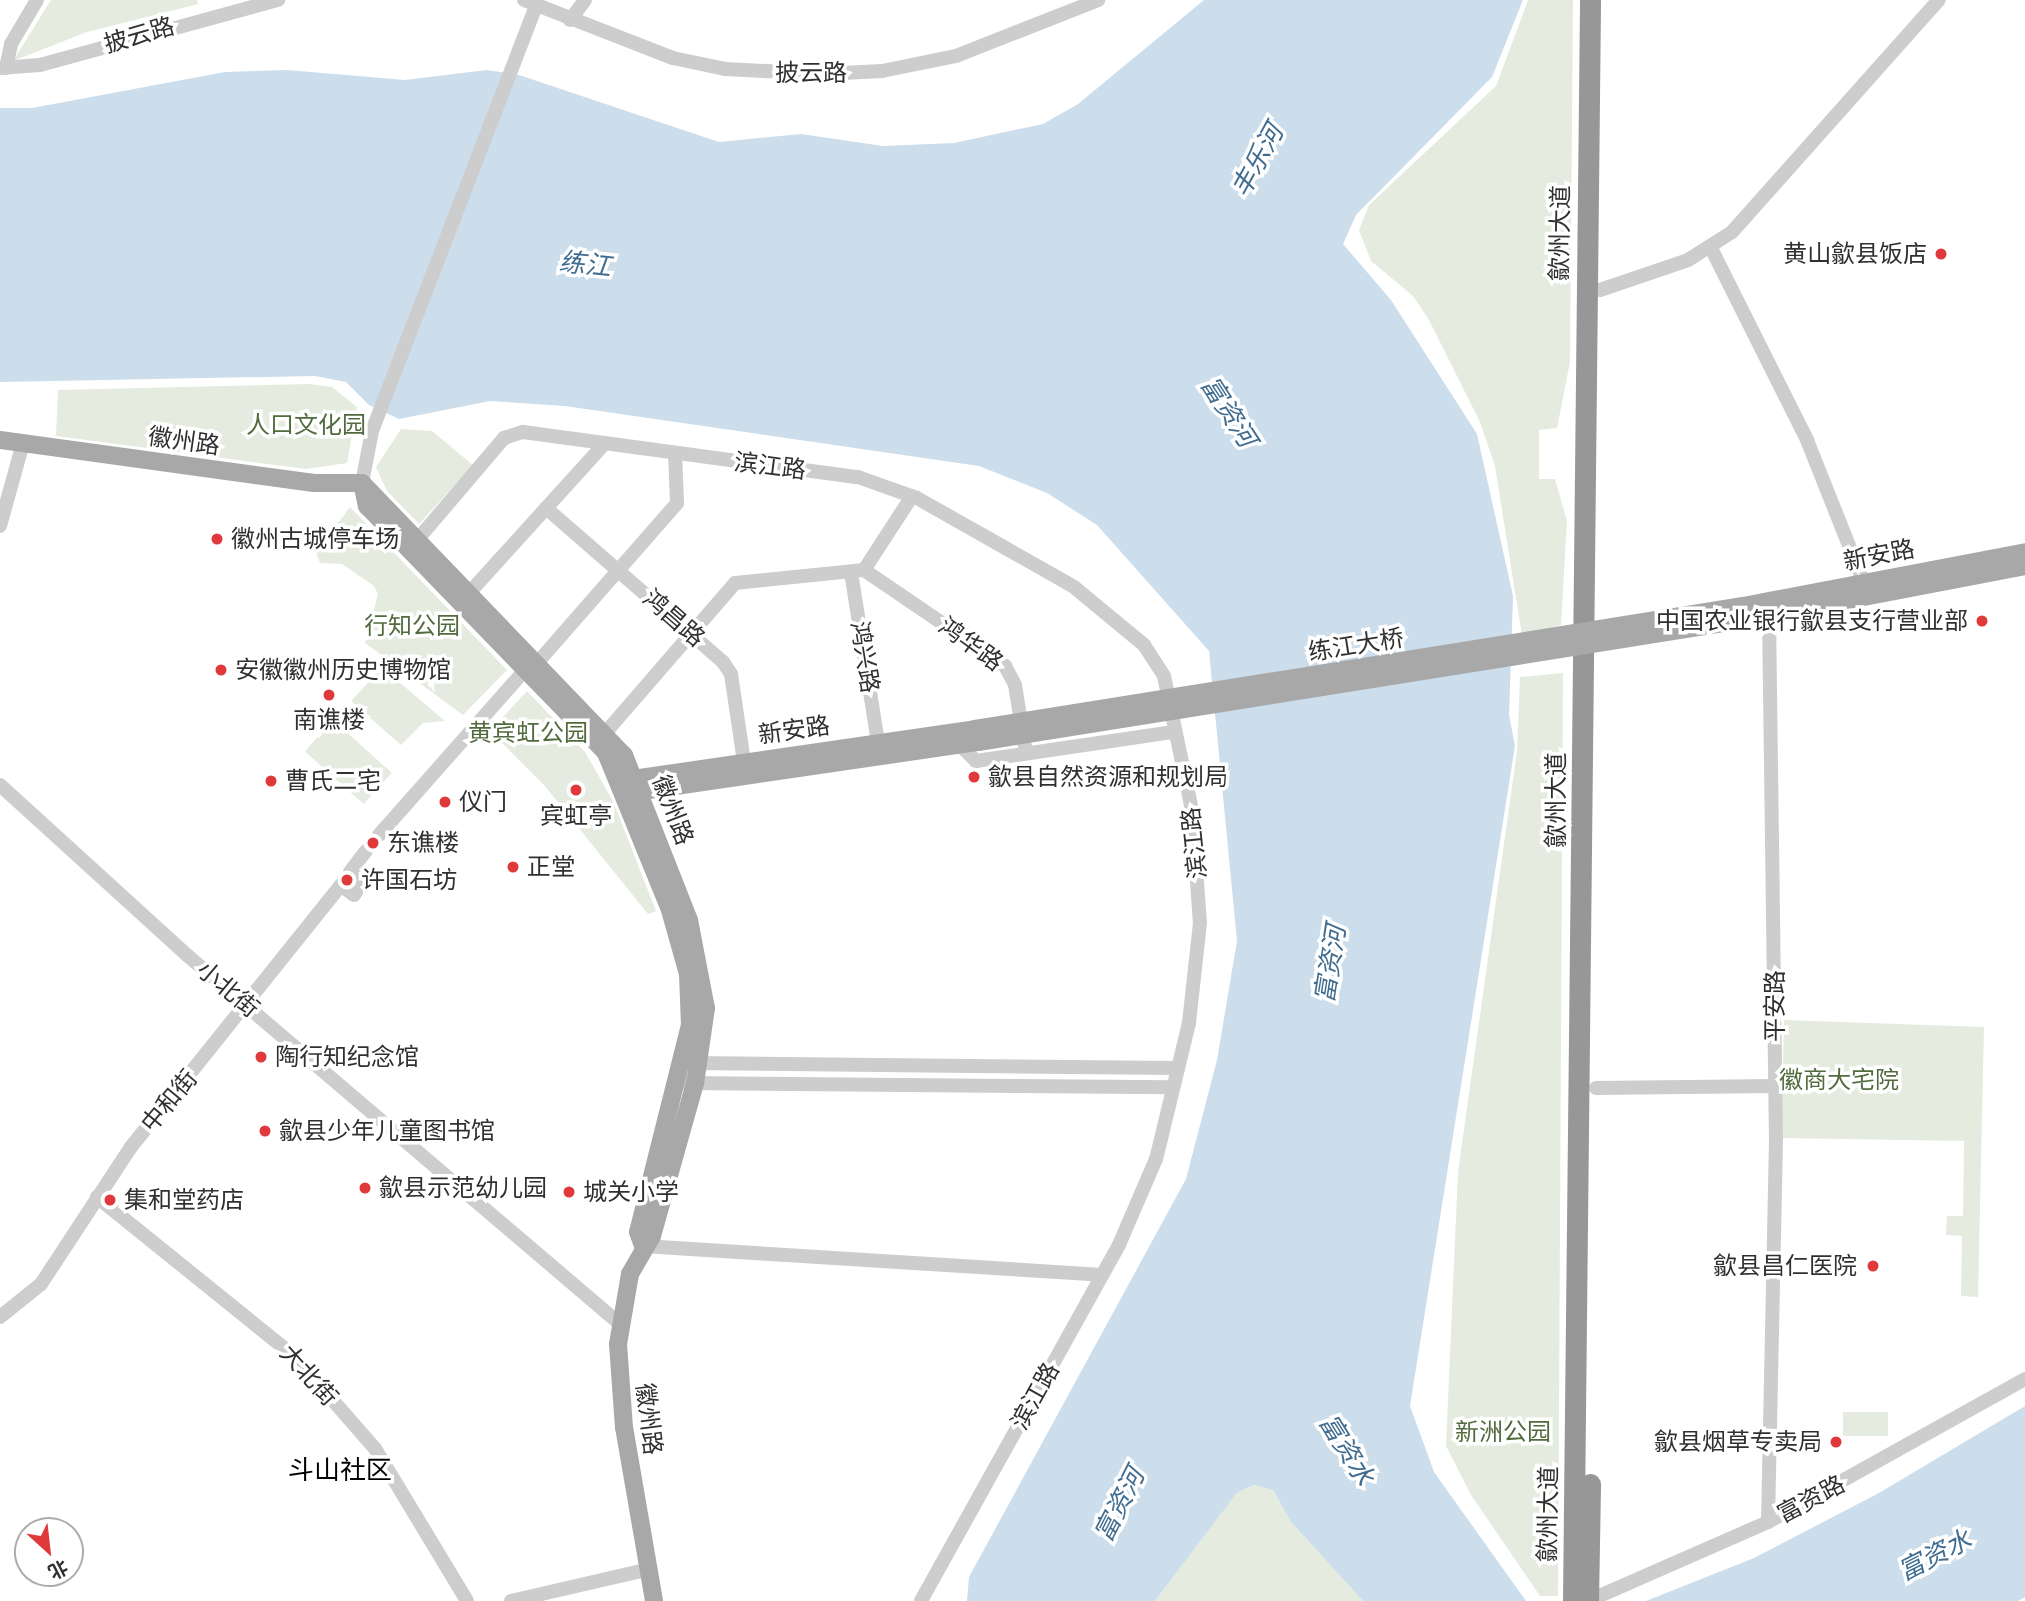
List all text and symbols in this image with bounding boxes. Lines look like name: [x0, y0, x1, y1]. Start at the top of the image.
street label: 披云路: [100, 11, 178, 59]
street label: 披云路: [775, 59, 847, 87]
water label: 丰乐河: [1225, 119, 1291, 203]
street label: 歙州大道: [1545, 185, 1575, 281]
place label: 黄山歙县饭店: [1783, 240, 1927, 268]
marker: 黄山歙县饭店: [1933, 246, 1949, 262]
water label: 练江: [558, 247, 612, 283]
water label: 富资河: [1194, 371, 1262, 453]
park label: 人口文化园: [246, 411, 366, 439]
street label: 徽州路: [146, 422, 222, 460]
street label: 滨江路: [733, 447, 807, 485]
place label: 徽州古城停车场: [231, 525, 399, 553]
marker: 徽州古城停车场: [209, 531, 225, 547]
street label: 新安路: [1841, 534, 1917, 576]
street label: 鸿昌路: [637, 584, 711, 652]
place label: 中国农业银行歙县支行营业部: [1656, 607, 1968, 635]
street label: 鸿华路: [933, 611, 1009, 677]
park label: 行知公园: [364, 612, 460, 640]
marker: 中国农业银行歙县支行营业部: [1974, 613, 1990, 629]
street label: 鸿兴路: [845, 619, 885, 695]
street label: 练江大桥: [1306, 623, 1406, 667]
place label: 安徽徽州历史博物馆: [235, 656, 451, 684]
marker: 安徽徽州历史博物馆: [213, 662, 229, 678]
marker: 南谯楼: [321, 687, 337, 703]
place label: 南谯楼: [293, 706, 365, 734]
street label: 新安路: [756, 711, 832, 749]
park label: 黄宾虹公园: [468, 719, 588, 747]
street label: 歙州大道: [1542, 752, 1570, 848]
place label: 歙县自然资源和规划局: [988, 763, 1228, 791]
place label: 曹氏二宅: [285, 767, 381, 795]
marker: 歙县自然资源和规划局: [966, 769, 982, 785]
street label: 徽州路: [647, 771, 699, 849]
marker: 曹氏二宅: [263, 773, 279, 789]
marker: 宾虹亭: [568, 782, 584, 798]
place label: 仪门: [459, 788, 507, 816]
marker: 仪门: [437, 794, 453, 810]
place label: 宾虹亭: [540, 802, 612, 830]
street label: 滨江路: [1176, 806, 1212, 880]
place label: 东谯楼: [387, 829, 459, 857]
marker: 东谯楼: [365, 835, 381, 851]
place label: 正堂: [527, 853, 575, 881]
marker: 正堂: [505, 859, 521, 875]
place label: 许国石坊: [361, 866, 457, 894]
marker: 许国石坊: [339, 872, 355, 888]
water label: 富资河: [1309, 923, 1353, 1005]
street label: 小北街: [191, 955, 265, 1023]
street label: 平安路: [1761, 970, 1789, 1042]
place label: 陶行知纪念馆: [275, 1043, 419, 1071]
marker: 陶行知纪念馆: [253, 1049, 269, 1065]
street label: 中和街: [135, 1064, 203, 1138]
park label: 徽商大宅院: [1779, 1066, 1899, 1094]
place label: 歙县少年儿童图书馆: [279, 1117, 495, 1145]
marker: 歙县少年儿童图书馆: [257, 1123, 273, 1139]
place label: 歙县示范幼儿园: [379, 1174, 547, 1202]
place label: 城关小学: [583, 1178, 679, 1206]
marker: 歙县示范幼儿园: [357, 1180, 373, 1196]
marker: 城关小学: [561, 1184, 577, 1200]
place label: 集和堂药店: [124, 1186, 244, 1214]
marker: 集和堂药店: [102, 1192, 118, 1208]
place label: 歙县昌仁医院: [1713, 1252, 1857, 1280]
marker: 歙县昌仁医院: [1863, 1256, 1883, 1276]
street label: 大北街: [274, 1339, 344, 1411]
street label: 滨江路: [1005, 1358, 1065, 1434]
street label: 徽州路: [630, 1382, 668, 1456]
water label: 富资水: [1312, 1409, 1380, 1491]
park label: 新洲公园: [1455, 1418, 1551, 1446]
place label: 歙县烟草专卖局: [1654, 1428, 1822, 1456]
marker: 歙县烟草专卖局: [1828, 1434, 1844, 1450]
district label: 斗山社区: [288, 1455, 392, 1487]
water label: 富资河: [1088, 1463, 1152, 1547]
street label: 歙州大道: [1533, 1466, 1563, 1562]
street label: 富资路: [1772, 1469, 1850, 1529]
north arrow: [14, 1517, 84, 1587]
water label: 富资水: [1893, 1524, 1977, 1588]
text: 北: [44, 1554, 72, 1585]

